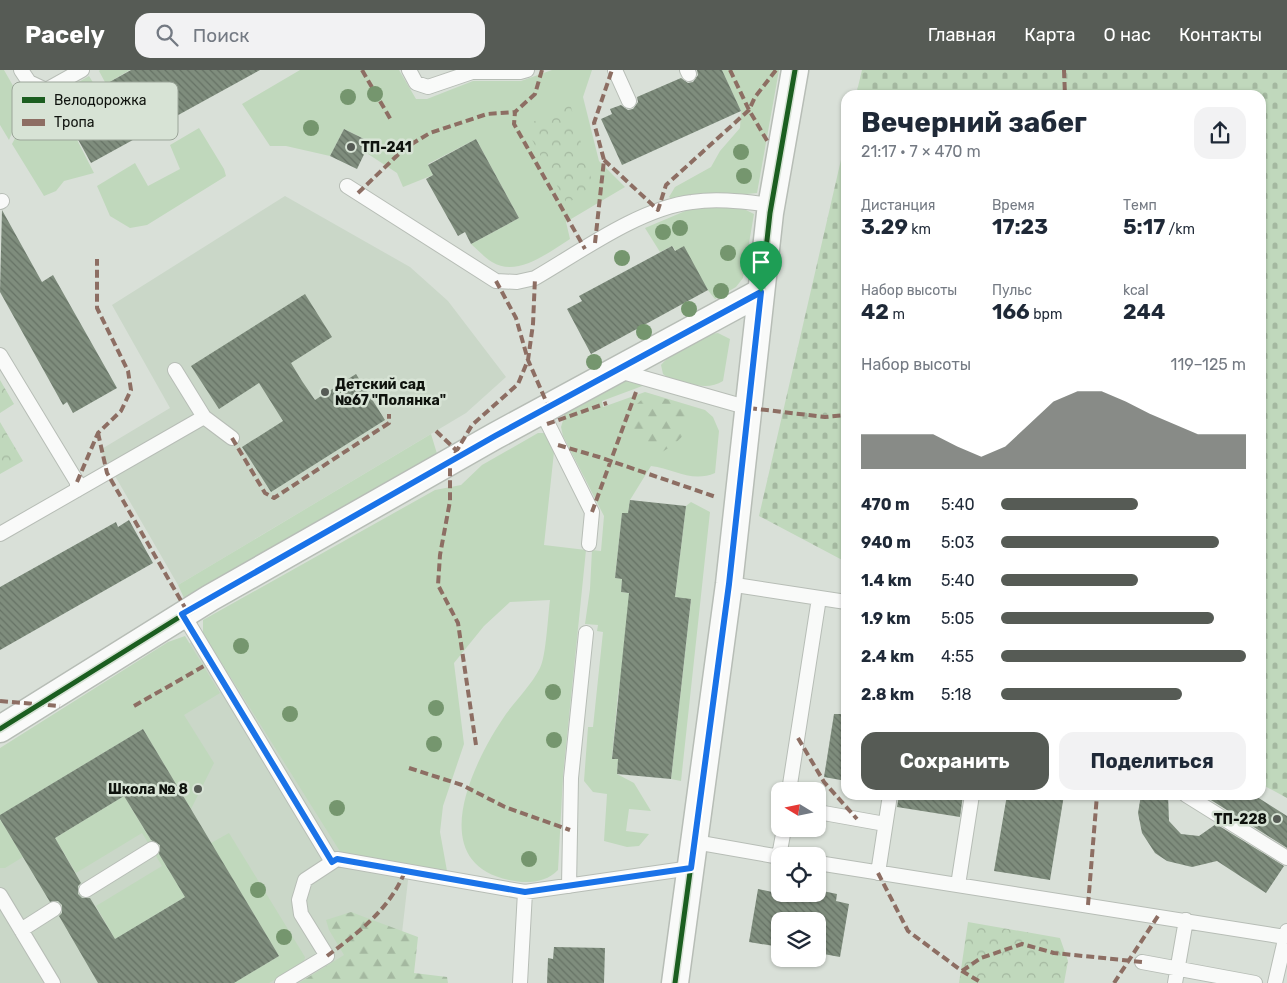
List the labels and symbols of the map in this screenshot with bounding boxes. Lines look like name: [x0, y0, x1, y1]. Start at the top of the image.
legend: [12, 82, 178, 140]
text: Велодорожка: [54, 92, 147, 109]
text: Тропа: [54, 114, 95, 131]
place label: ТП-241: [361, 139, 412, 156]
marker: ТП-241: [345, 141, 357, 153]
pin: [740, 241, 782, 292]
place label: Детский сад №67 "Полянка": [335, 376, 446, 409]
marker: Детский сад №67 "Полянка": [319, 386, 331, 398]
place label: Школа № 8: [108, 781, 188, 798]
north arrow: [771, 782, 826, 838]
marker: Школа № 8: [192, 783, 204, 795]
place label: ТП-228: [1214, 811, 1267, 828]
marker: ТП-228: [1271, 813, 1283, 825]

